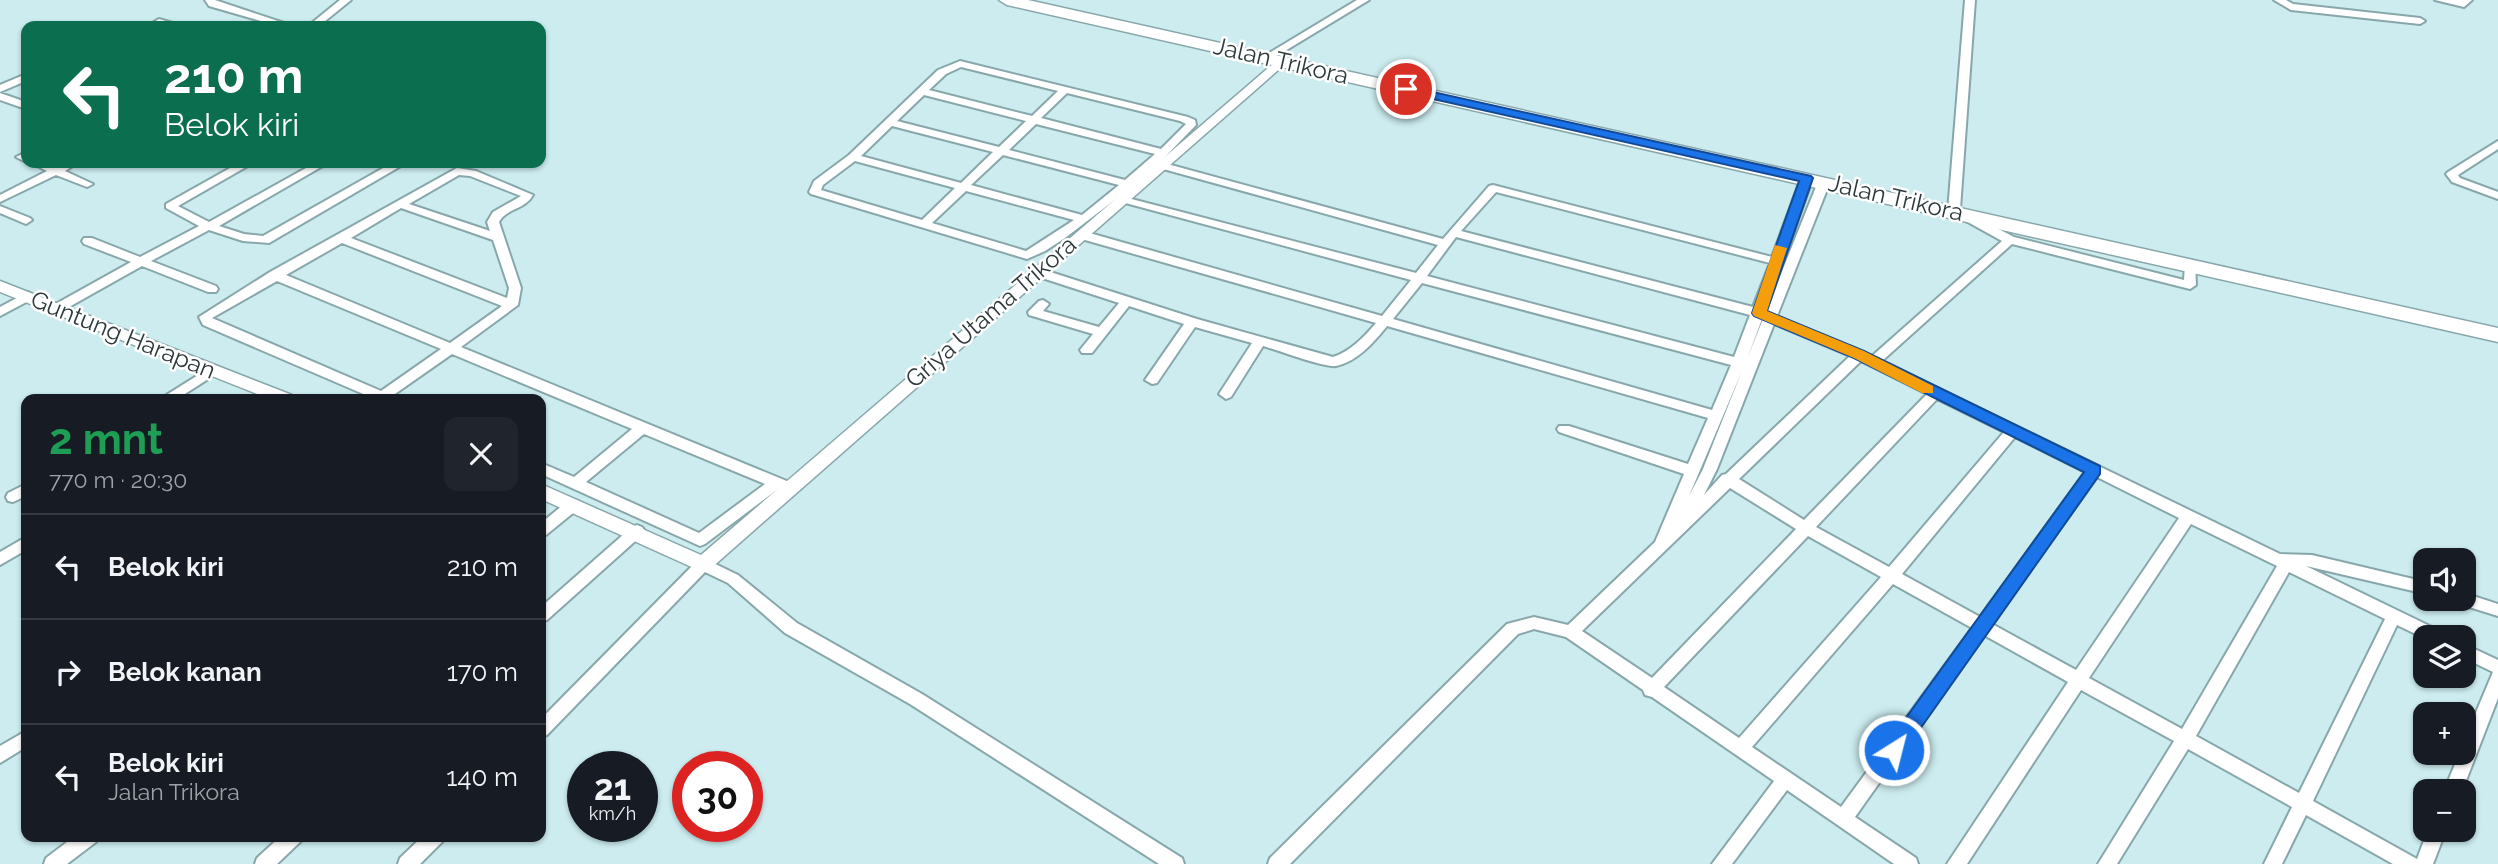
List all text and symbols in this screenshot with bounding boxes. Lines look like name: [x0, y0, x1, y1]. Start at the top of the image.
street label: Jalan Trikora: [1211, 31, 1351, 90]
text: 210 m: [164, 47, 303, 104]
icon: left: [49, 49, 140, 140]
pin: [1376, 59, 1436, 119]
icon: arrive: [1387, 70, 1425, 108]
text: Belok kiri: [164, 106, 299, 143]
street label: Jalan Trikora: [1826, 168, 1966, 227]
street label: Griya Utama Trikora: [900, 230, 1082, 394]
street label: Guntung Harapan: [27, 284, 220, 385]
text: 2 mnt: [49, 415, 163, 464]
button: close: [444, 417, 518, 491]
text: 770 m · 20:30: [49, 466, 187, 493]
icon: left: [49, 548, 87, 586]
map controls: [2413, 548, 2476, 842]
button: sound: [2413, 548, 2476, 611]
text: Belok kiri: [108, 552, 224, 582]
text: 210 m: [447, 552, 518, 582]
button: layers: [2413, 625, 2476, 688]
icon: right: [49, 653, 87, 691]
text: Belok kanan: [108, 657, 262, 687]
text: 170 m: [447, 657, 518, 687]
button: +: [2413, 702, 2476, 765]
position arrow: [1857, 713, 1931, 787]
text: Belok kiri: [108, 748, 224, 778]
speed limit sign: 30: [672, 751, 763, 842]
icon: left: [49, 758, 87, 796]
text: 140 m: [446, 762, 518, 792]
text: 21: [594, 767, 631, 808]
text: Jalan Trikora: [108, 778, 240, 805]
button: −: [2413, 779, 2476, 842]
text: km/h: [589, 803, 636, 824]

